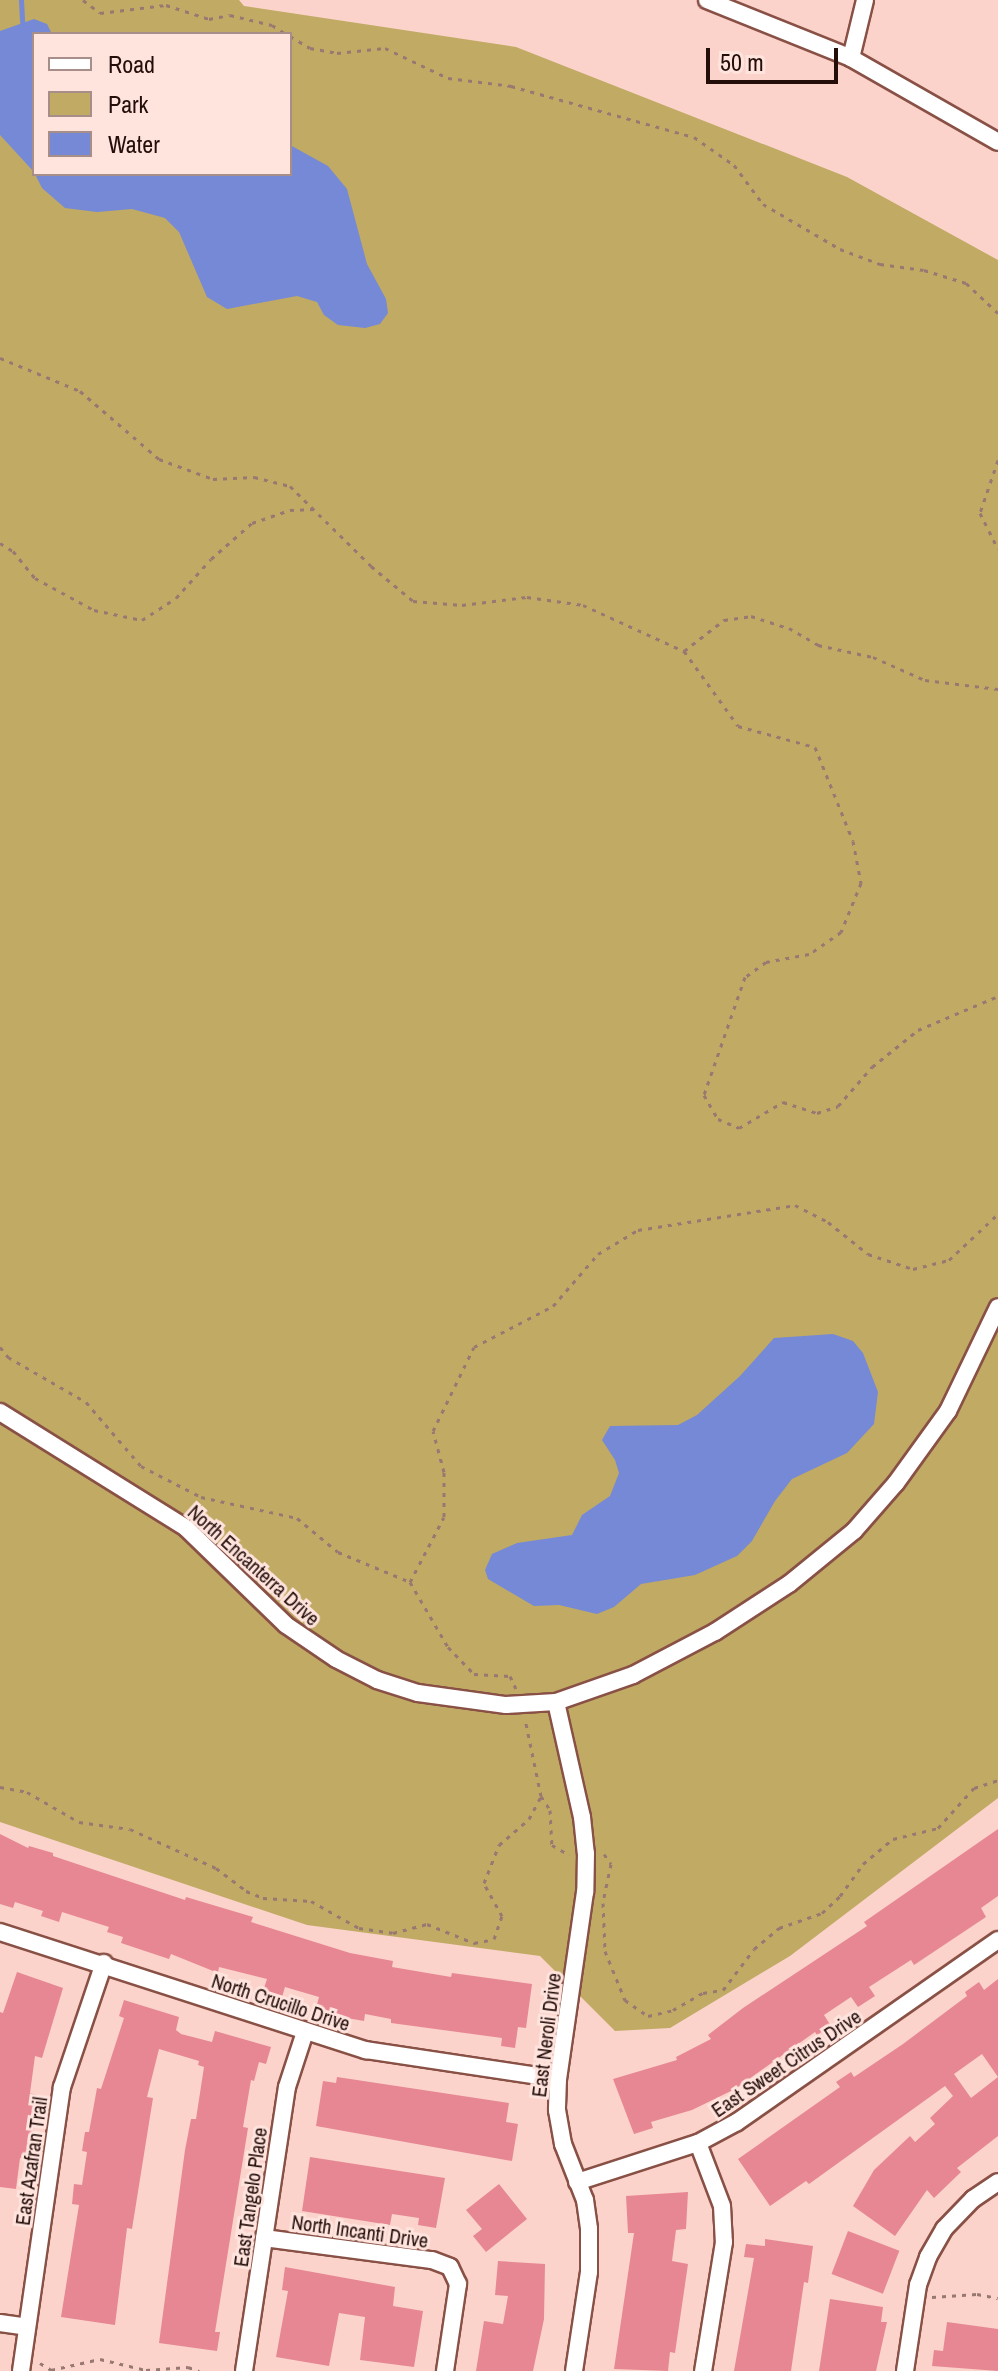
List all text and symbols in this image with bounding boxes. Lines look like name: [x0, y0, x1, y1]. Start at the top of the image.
legend: [32, 32, 292, 176]
scale bar: [710, 32, 842, 82]
text: 50 m: [720, 46, 764, 78]
text: Road: [108, 48, 155, 80]
text: Park: [108, 88, 148, 120]
text: Water: [108, 128, 160, 160]
street label: North Encanterra Drive: [183, 1500, 325, 1630]
street label: North Crucillo Drive: [209, 1968, 353, 2036]
street label: East Neroli Drive: [526, 1972, 566, 2098]
street label: East Sweet Citrus Drive: [707, 2004, 865, 2122]
street label: East Azafran Trail: [10, 2095, 52, 2227]
street label: East Tangelo Place: [228, 2126, 272, 2268]
street label: North Incanti Drive: [290, 2210, 430, 2252]

